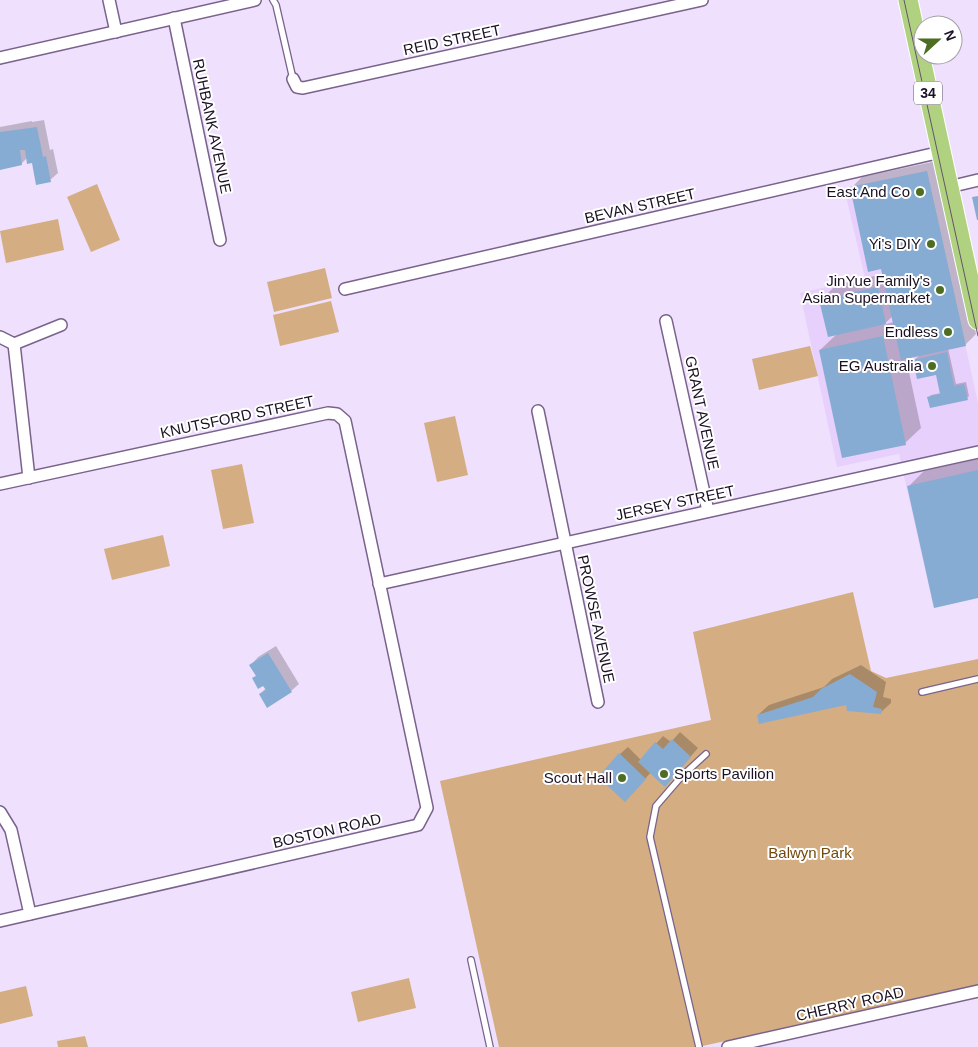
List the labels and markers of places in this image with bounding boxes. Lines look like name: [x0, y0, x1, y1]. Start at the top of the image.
place label: East And Co: [827, 183, 910, 200]
marker: East And Co: [914, 186, 926, 198]
place label: Yi's DIY: [869, 235, 921, 252]
marker: Yi's DIY: [925, 238, 937, 250]
place label: JinYue Family's Asian Supermarket: [802, 272, 931, 306]
marker: JinYue Family's Asian Supermarket: [934, 284, 946, 296]
place label: Endless: [885, 323, 938, 340]
marker: Endless: [942, 326, 954, 338]
place label: EG Australia: [839, 357, 923, 374]
marker: EG Australia: [926, 360, 938, 372]
place label: Sports Pavilion: [674, 765, 774, 782]
marker: Sports Pavilion: [658, 768, 670, 780]
place label: Scout Hall: [544, 769, 612, 786]
marker: Scout Hall: [616, 772, 628, 784]

